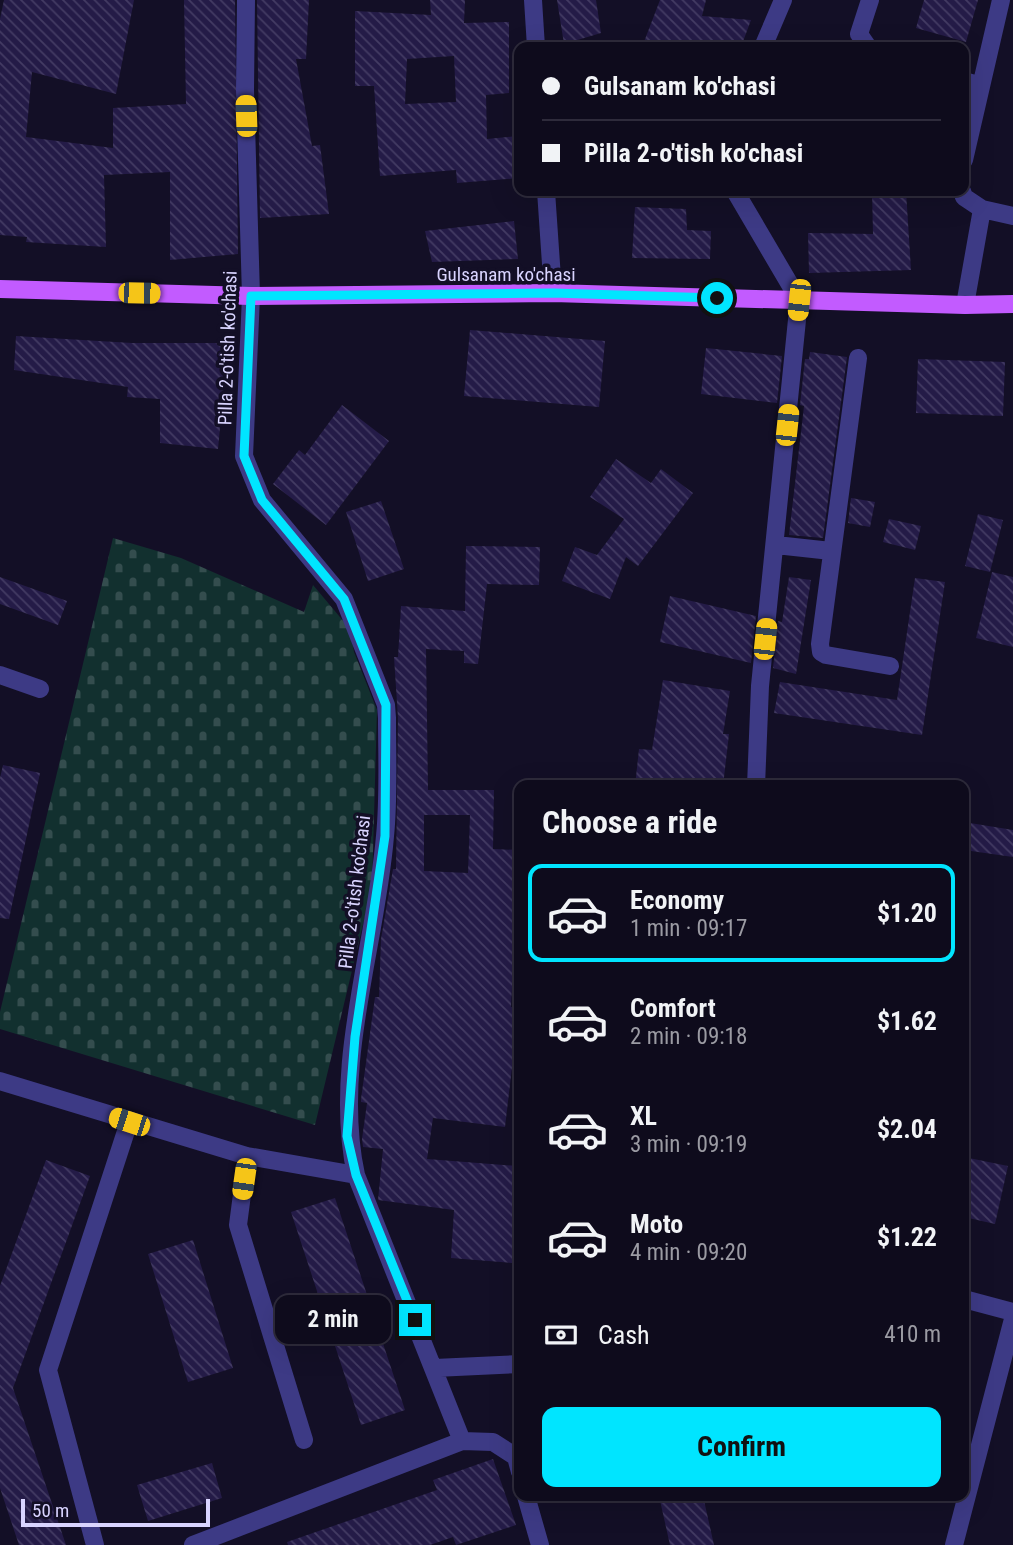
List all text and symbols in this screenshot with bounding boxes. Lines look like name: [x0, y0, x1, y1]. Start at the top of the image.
text: Gulsanam ko'chasi: [584, 71, 776, 101]
car: [235, 95, 258, 137]
text: Pilla 2-o'tish ko'chasi: [584, 138, 803, 168]
street label: Gulsanam ko'chasi: [436, 263, 576, 286]
street label: Pilla 2-o'tish ko'chasi: [213, 270, 242, 426]
car: [787, 278, 812, 322]
car: [118, 282, 161, 304]
route start: [701, 282, 733, 314]
car: [775, 403, 800, 447]
car: [753, 617, 778, 661]
text: Choose a ride: [542, 803, 717, 841]
street label: Pilla 2-o'tish ko'chasi: [334, 814, 375, 970]
icon: car: [546, 882, 609, 945]
text: Economy: [630, 885, 724, 915]
text: $1.20: [877, 898, 937, 928]
text: 1 min · 09:17: [630, 915, 747, 942]
icon: car: [546, 990, 609, 1053]
text: Comfort: [630, 993, 716, 1023]
text: $1.62: [877, 1006, 937, 1036]
text: 2 min · 09:18: [630, 1023, 747, 1050]
icon: car: [546, 1098, 609, 1161]
text: XL: [630, 1101, 657, 1131]
car: [106, 1106, 153, 1138]
text: $2.04: [877, 1114, 937, 1144]
text: 3 min · 09:19: [630, 1131, 747, 1158]
car: [231, 1157, 258, 1201]
icon: car: [546, 1206, 609, 1269]
text: Moto: [630, 1209, 683, 1239]
text: $1.22: [877, 1222, 937, 1252]
text: 4 min · 09:20: [630, 1239, 747, 1266]
callout: 2 min: [275, 1296, 390, 1344]
route end: [399, 1304, 431, 1336]
text: 2 min: [307, 1306, 359, 1333]
icon: cash: [542, 1316, 580, 1354]
text: Cash: [598, 1320, 650, 1350]
text: 410 m: [884, 1321, 941, 1348]
button: Confirm: [542, 1407, 941, 1487]
scale bar: [21, 1496, 210, 1528]
text: 50 m: [32, 1499, 69, 1522]

